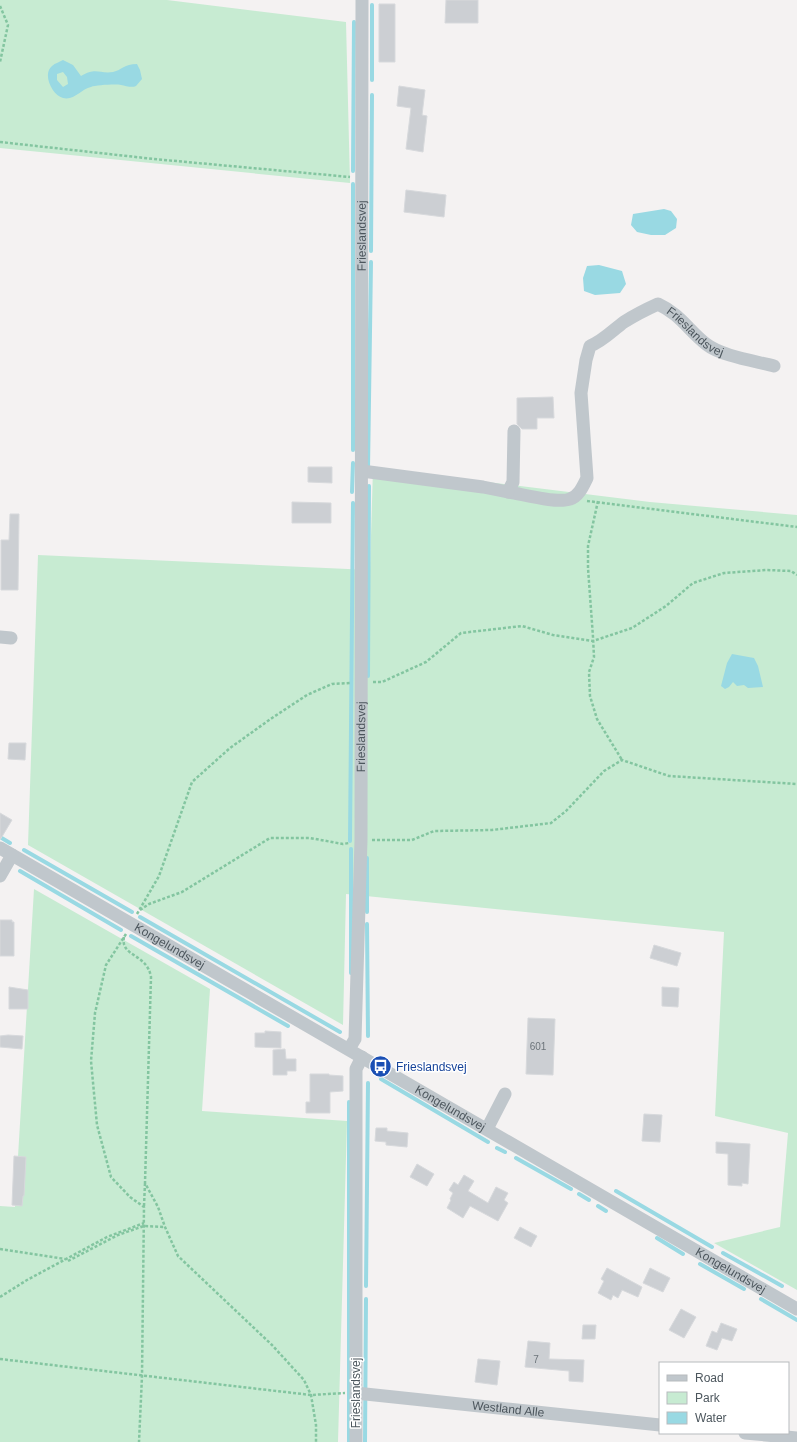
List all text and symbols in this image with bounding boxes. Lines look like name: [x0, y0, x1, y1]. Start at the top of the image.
street label: Frieslandsvej: [355, 200, 369, 271]
street label: Frieslandsvej: [664, 304, 726, 359]
street label: Frieslandsvej: [354, 701, 368, 772]
street label: Kongelundsvej: [132, 920, 207, 972]
house number: 601: [530, 1041, 547, 1052]
bus stop icon: Frieslandsvej: [367, 1054, 393, 1080]
place label: Frieslandsvej: [396, 1060, 467, 1074]
street label: Kongelundsvej: [412, 1083, 488, 1134]
street label: Kongelundsvej: [693, 1245, 768, 1296]
house number: 7: [533, 1354, 539, 1365]
street label: Frieslandsvej: [349, 1358, 363, 1428]
legend: [659, 1362, 789, 1434]
text: Road: [695, 1371, 724, 1385]
text: Park: [695, 1391, 721, 1405]
street label: Westland Alle: [471, 1398, 545, 1420]
text: Water: [695, 1411, 727, 1425]

